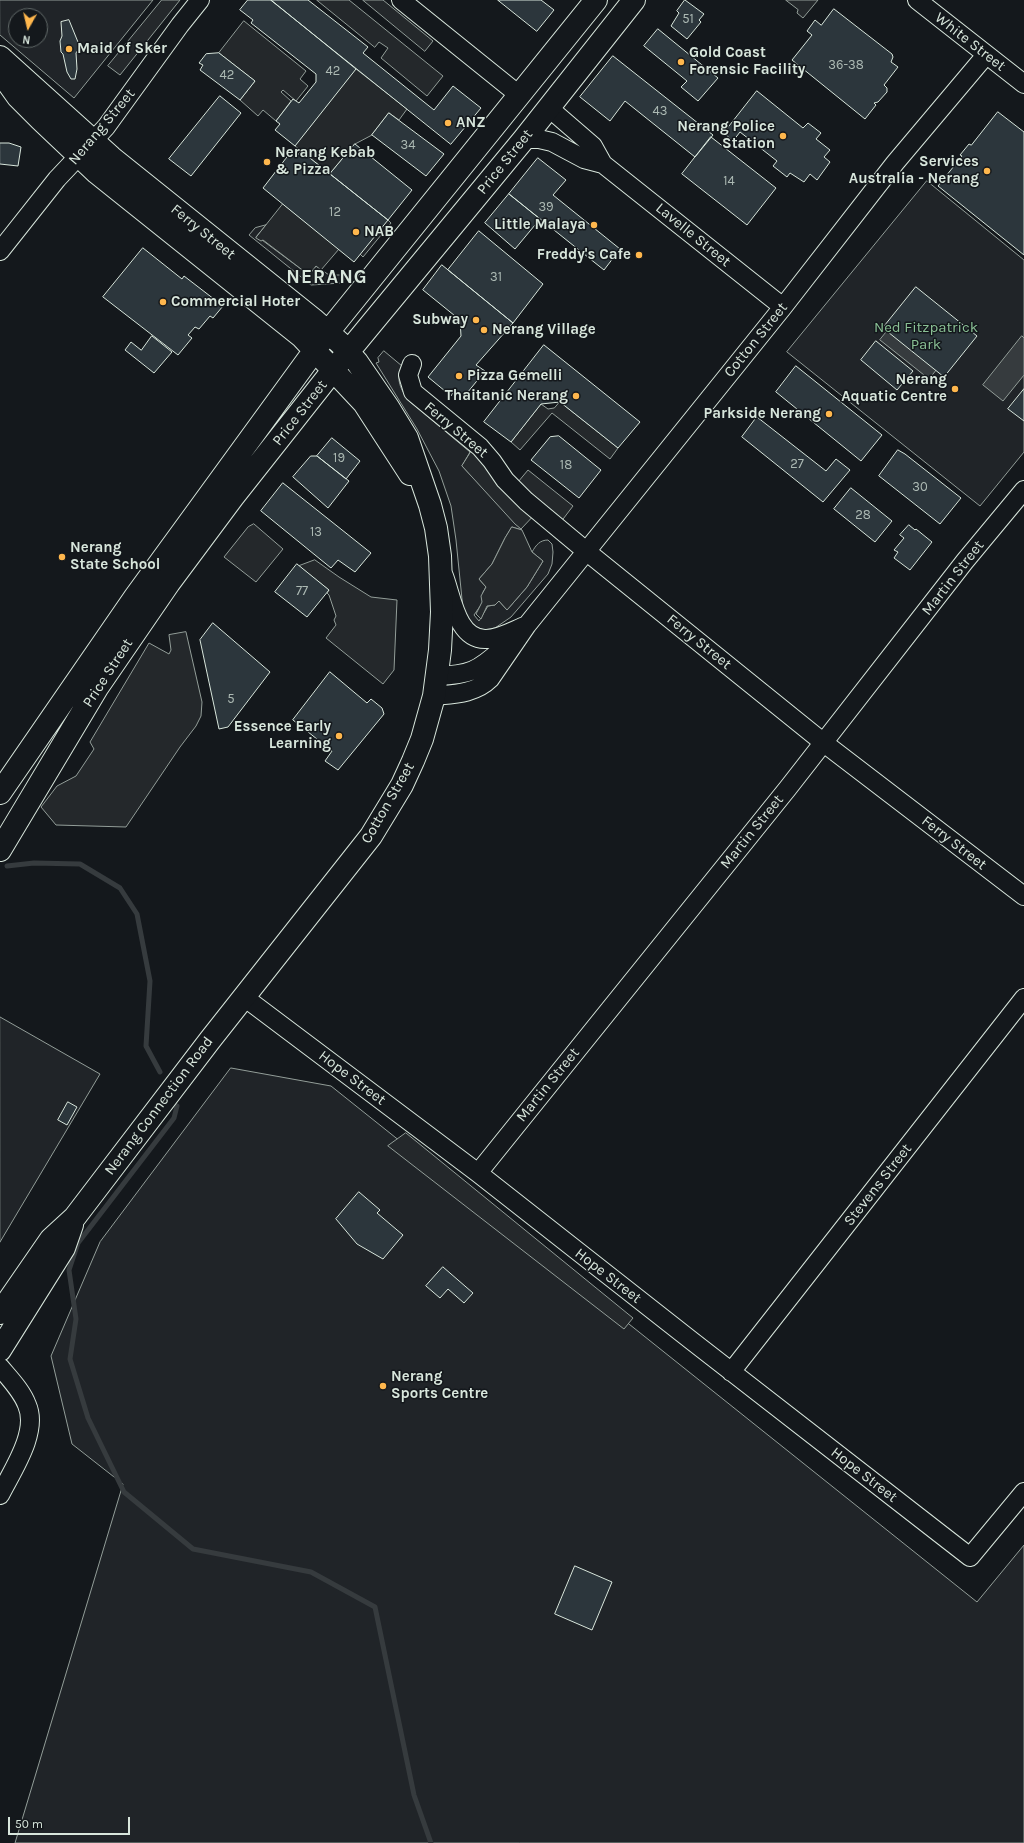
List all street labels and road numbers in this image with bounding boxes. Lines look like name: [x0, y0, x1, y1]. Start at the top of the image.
street label: White Street: [931, 9, 1009, 75]
street label: Nerang Street: [65, 85, 139, 169]
street label: Price Street: [473, 126, 537, 198]
street label: Lavelle Street: [652, 199, 734, 271]
street label: Ferry Street: [167, 201, 239, 263]
street label: Cotton Street: [720, 299, 792, 381]
street label: Price Street: [269, 377, 331, 449]
street label: Ferry Street: [420, 398, 492, 462]
street label: Martin Street: [918, 537, 988, 619]
street label: Ferry Street: [663, 611, 735, 673]
street label: Price Street: [79, 635, 137, 711]
street label: Cotton Street: [358, 759, 418, 847]
street label: Martin Street: [717, 791, 787, 873]
street label: Ferry Street: [918, 812, 990, 874]
street label: Nerang Connection Road: [101, 1033, 217, 1179]
street label: Martin Street: [513, 1044, 583, 1126]
street label: Hope Street: [315, 1047, 389, 1109]
street label: Stevens Street: [840, 1140, 916, 1230]
street label: Hope Street: [571, 1244, 645, 1308]
street label: Hope Street: [827, 1443, 901, 1507]

